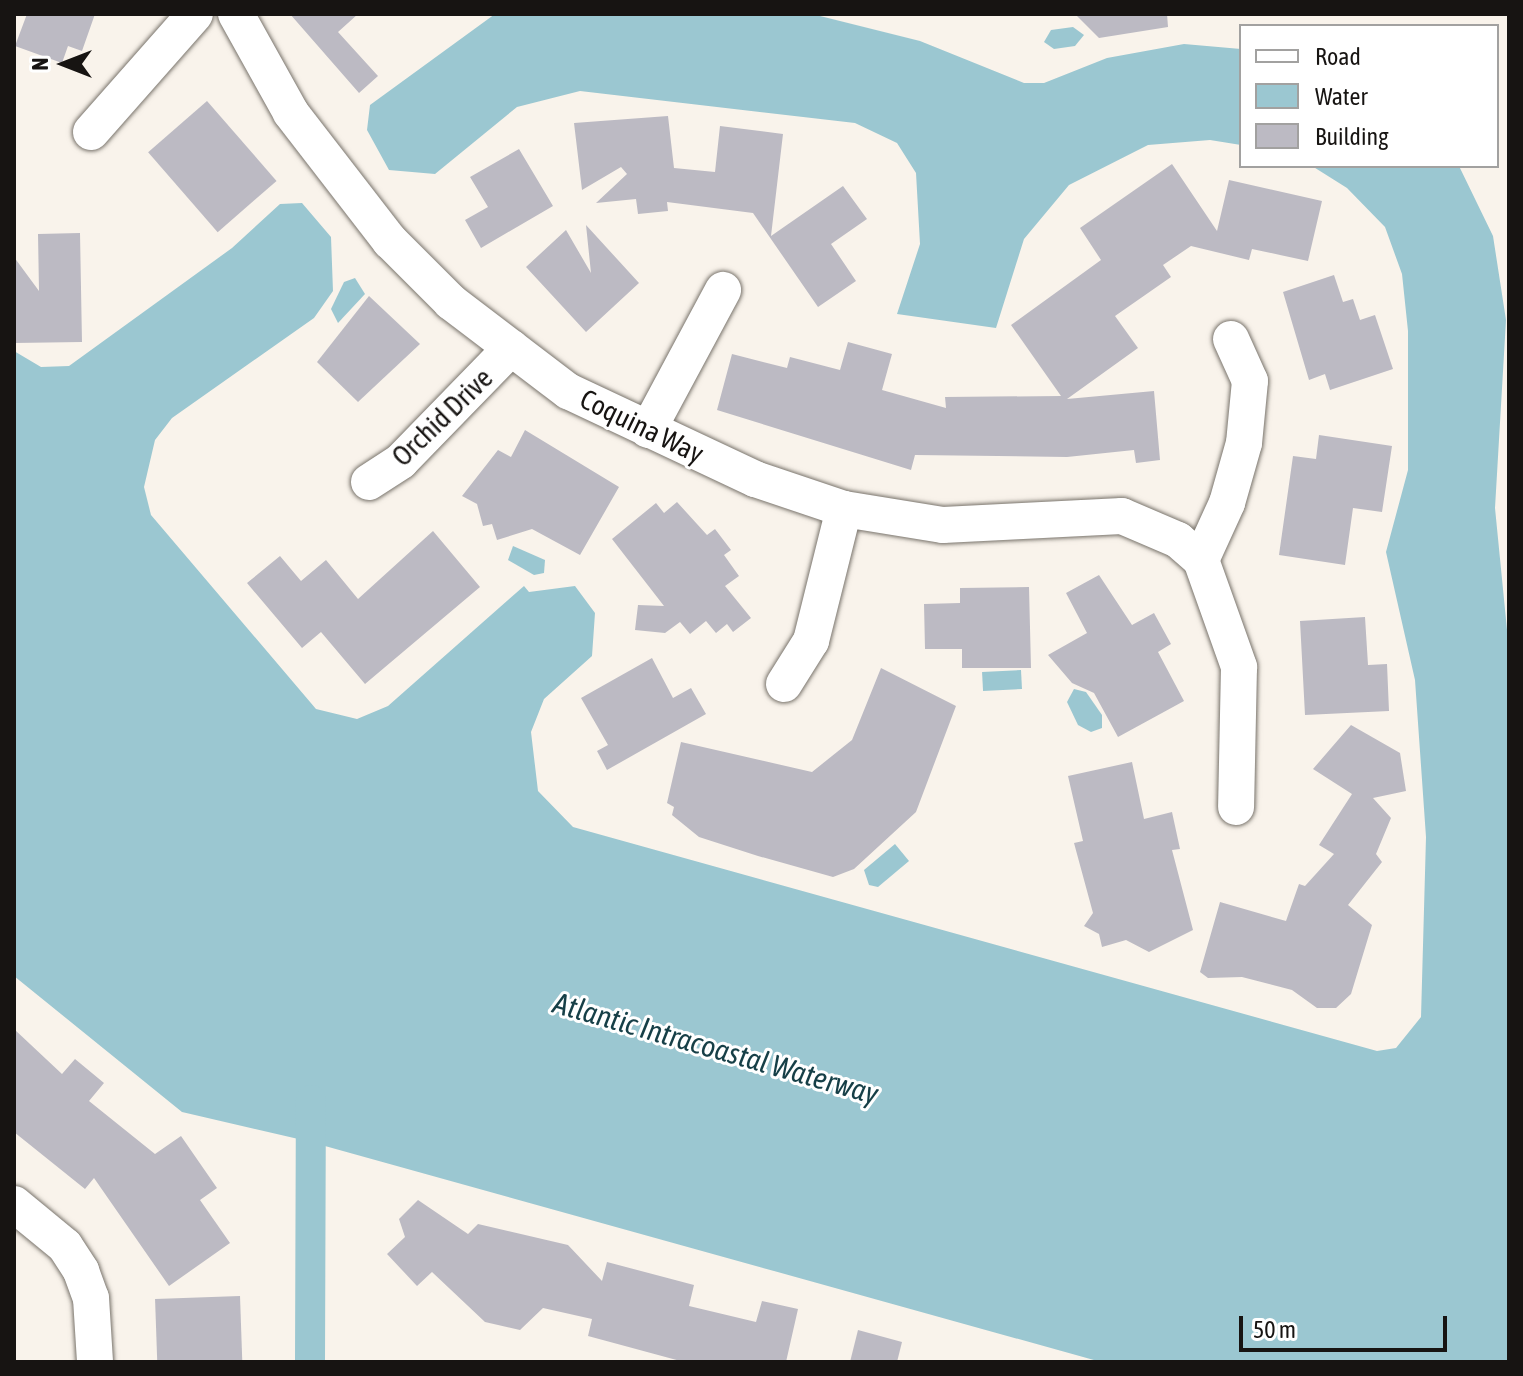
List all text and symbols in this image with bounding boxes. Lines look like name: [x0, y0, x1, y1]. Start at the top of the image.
north arrow: [24, 24, 104, 104]
legend: [1239, 24, 1499, 168]
text: Road: [1315, 43, 1361, 70]
text: N: [27, 58, 53, 71]
text: Water: [1315, 83, 1368, 110]
text: Building: [1315, 123, 1388, 150]
street label: Orchid Drive: [385, 361, 499, 473]
street label: Coquina Way: [575, 382, 709, 470]
water label: Atlantic Intracoastal Waterway: [549, 984, 883, 1112]
scale bar: [1243, 1300, 1451, 1350]
text: 50 m: [1253, 1316, 1296, 1343]

